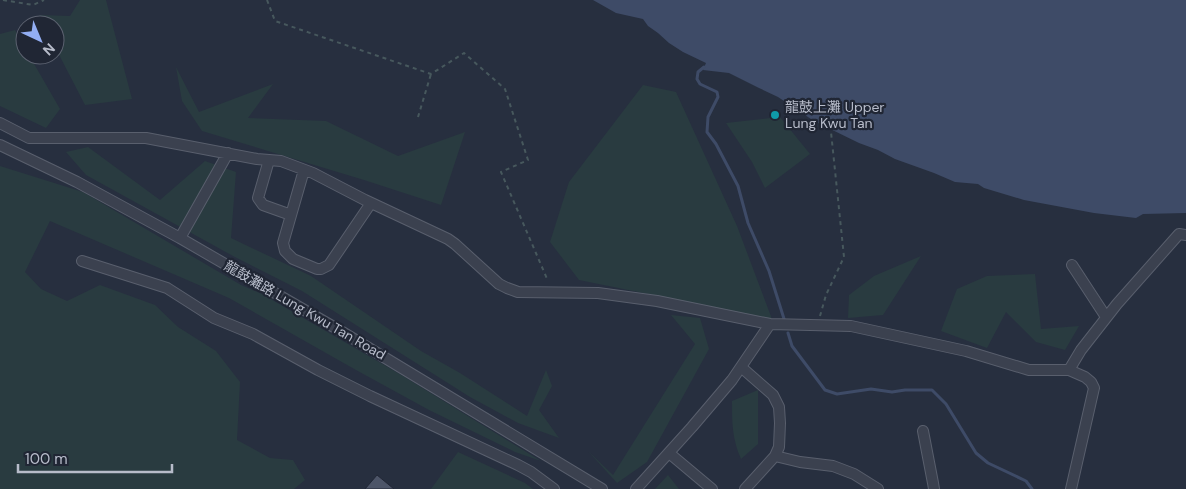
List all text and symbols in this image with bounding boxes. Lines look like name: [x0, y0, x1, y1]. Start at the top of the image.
north arrow: [15, 15, 65, 65]
text: N: [39, 39, 59, 59]
place label: 龍鼓上灘 Upper Lung Kwu Tan: [785, 98, 885, 132]
marker: 龍鼓上灘 Upper Lung Kwu Tan: [769, 109, 781, 121]
street label: 龍鼓灘路 Lung Kwu Tan Road: [221, 256, 389, 364]
scale bar: [18, 442, 171, 474]
text: 100 m: [25, 449, 68, 469]

